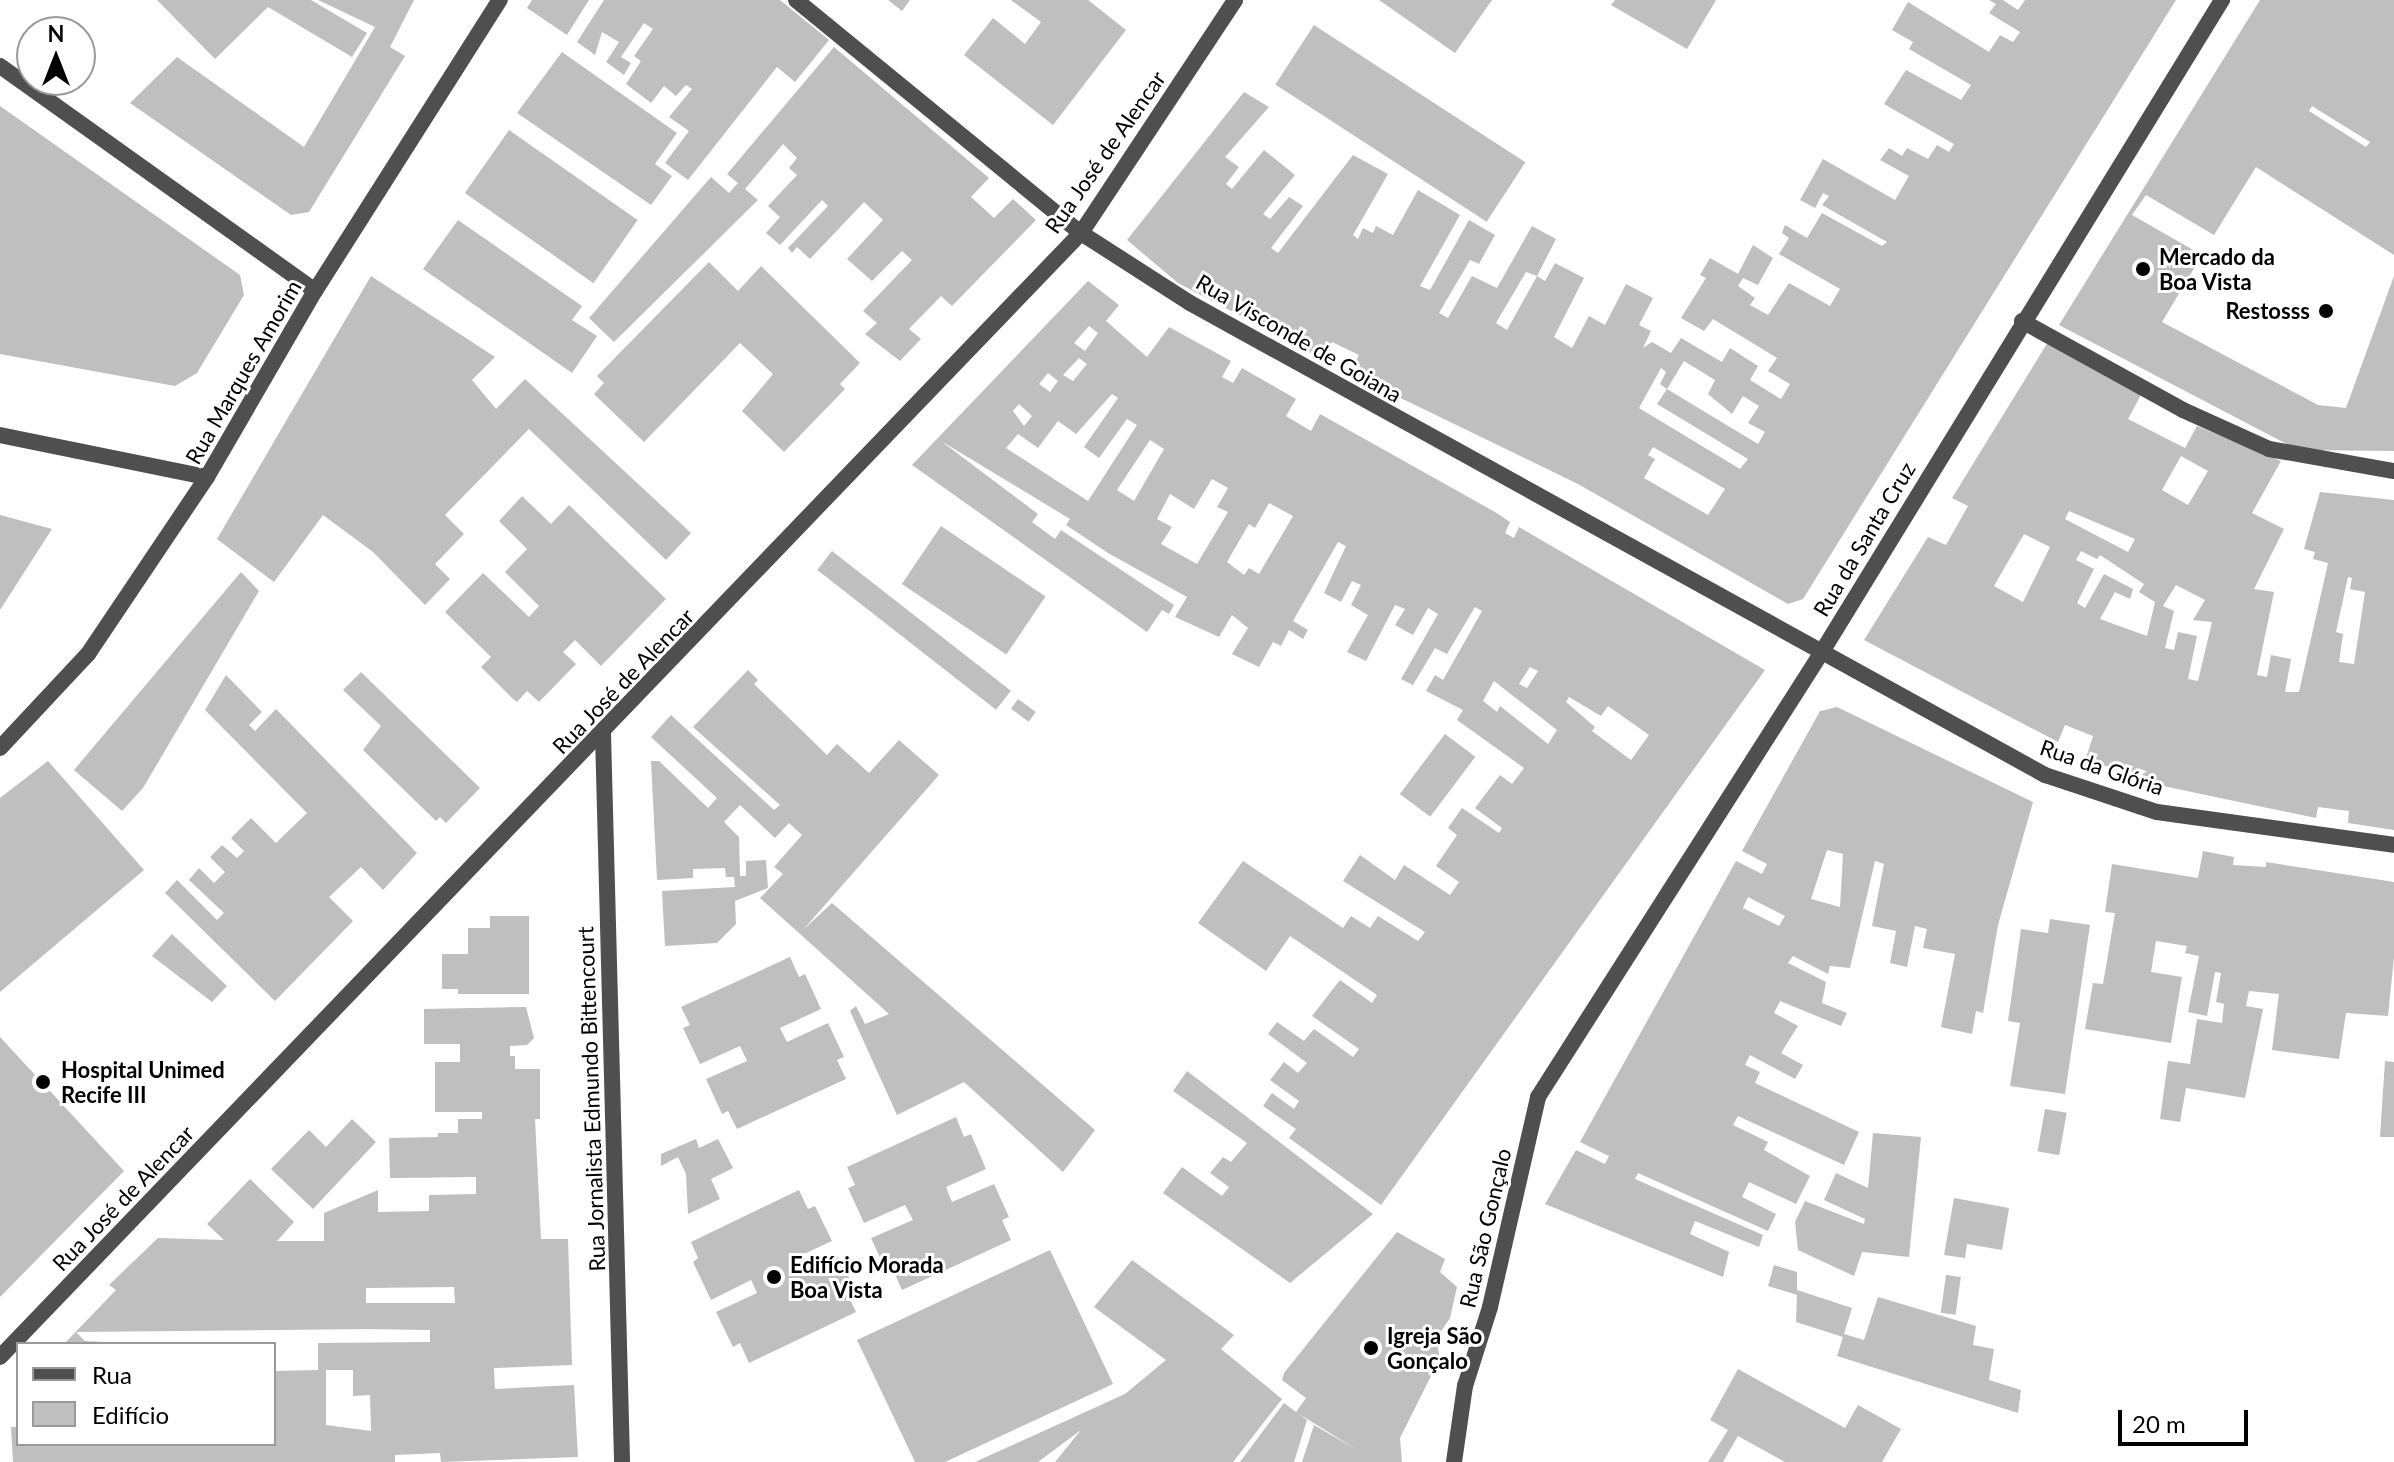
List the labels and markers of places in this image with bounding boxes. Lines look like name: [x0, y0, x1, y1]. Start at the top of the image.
place label: Mercado da Boa Vista: [2159, 243, 2275, 294]
marker: Mercado da Boa Vista: [2134, 260, 2152, 278]
place label: Restosss: [2225, 298, 2310, 324]
marker: Restosss: [2317, 302, 2335, 320]
place label: Hospital Unimed Recife III: [61, 1056, 225, 1108]
marker: Hospital Unimed Recife III: [32, 1071, 54, 1093]
place label: Edifício Morada Boa Vista: [790, 1251, 944, 1302]
marker: Edifício Morada Boa Vista: [765, 1268, 783, 1286]
place label: Igreja São Gonçalo: [1387, 1322, 1482, 1374]
marker: Igreja São Gonçalo: [1362, 1339, 1380, 1357]

